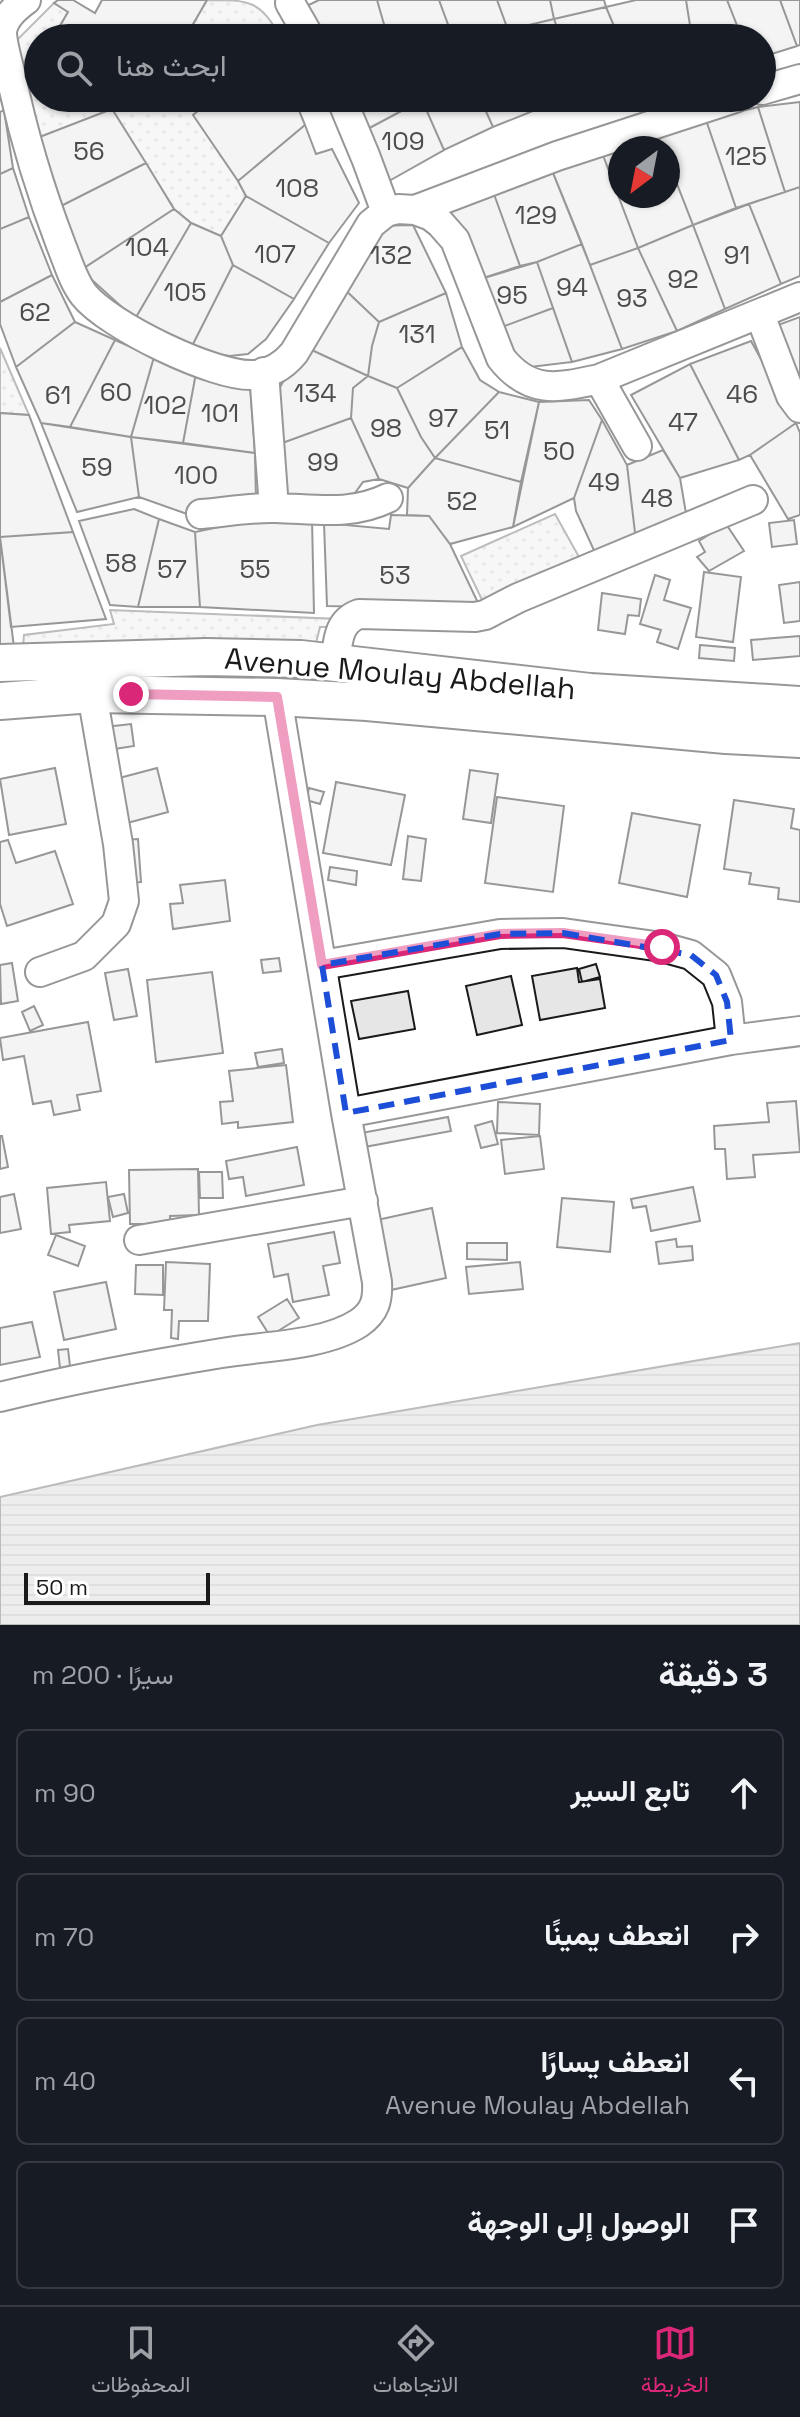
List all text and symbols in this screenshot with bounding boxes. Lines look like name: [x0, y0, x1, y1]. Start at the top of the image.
search box: [24, 24, 776, 112]
icon: search: [52, 46, 96, 90]
text: ابحث هنا: [116, 46, 227, 85]
house number: 109: [381, 124, 425, 158]
house number: 56: [73, 134, 105, 168]
north arrow: [608, 136, 680, 208]
house number: 125: [725, 139, 767, 173]
house number: 108: [275, 171, 319, 205]
house number: 129: [515, 198, 557, 232]
house number: 104: [125, 230, 169, 264]
house number: 107: [254, 237, 296, 271]
house number: 132: [370, 238, 412, 272]
house number: 91: [724, 238, 750, 272]
house number: 92: [667, 262, 699, 296]
house number: 94: [556, 270, 588, 304]
house number: 105: [163, 275, 207, 309]
house number: 95: [496, 278, 528, 312]
house number: 93: [616, 281, 648, 315]
house number: 62: [19, 295, 51, 329]
house number: 131: [398, 317, 436, 351]
house number: 60: [100, 375, 132, 409]
house number: 134: [294, 376, 336, 410]
house number: 46: [726, 377, 758, 411]
house number: 61: [45, 378, 71, 412]
house number: 102: [143, 388, 187, 422]
house number: 101: [201, 396, 239, 430]
house number: 97: [428, 401, 458, 435]
house number: 47: [668, 405, 698, 439]
house number: 98: [370, 411, 402, 445]
house number: 51: [484, 413, 510, 447]
house number: 50: [543, 434, 575, 468]
house number: 99: [307, 445, 339, 479]
house number: 59: [81, 450, 113, 484]
house number: 100: [174, 458, 218, 492]
house number: 49: [588, 465, 620, 499]
house number: 48: [641, 481, 673, 515]
house number: 52: [446, 484, 478, 518]
house number: 58: [105, 546, 137, 580]
house number: 57: [157, 552, 187, 586]
house number: 55: [239, 552, 271, 586]
house number: 53: [379, 558, 411, 592]
street label: Avenue Moulay Abdellah: [223, 639, 577, 708]
route end: [113, 676, 149, 712]
route start: [644, 929, 680, 965]
scale bar: [24, 1569, 210, 1605]
text: 50 m: [36, 1573, 88, 1601]
text: 3 دقيقة: [659, 1653, 768, 1696]
text: سيرًا · 200 m: [32, 1658, 173, 1692]
text: تابع السير: [571, 1771, 690, 1810]
icon: ahead: [722, 1771, 766, 1815]
text: 90 m: [34, 1776, 96, 1810]
text: انعطف يمينًا: [544, 1915, 690, 1954]
icon: right: [722, 1915, 766, 1959]
text: 70 m: [34, 1920, 94, 1954]
text: انعطف يسارًا: [540, 2042, 690, 2081]
icon: left: [722, 2059, 766, 2103]
text: 40 m: [34, 2064, 96, 2098]
text: Avenue Moulay Abdellah: [385, 2088, 690, 2122]
text: الوصول إلى الوجهة: [467, 2203, 690, 2242]
icon: arrive: [722, 2203, 766, 2247]
tab: المحفوظات: [91, 2321, 190, 2404]
tab: الاتجاهات: [373, 2321, 458, 2404]
tab: الخريطة: [641, 2321, 709, 2404]

